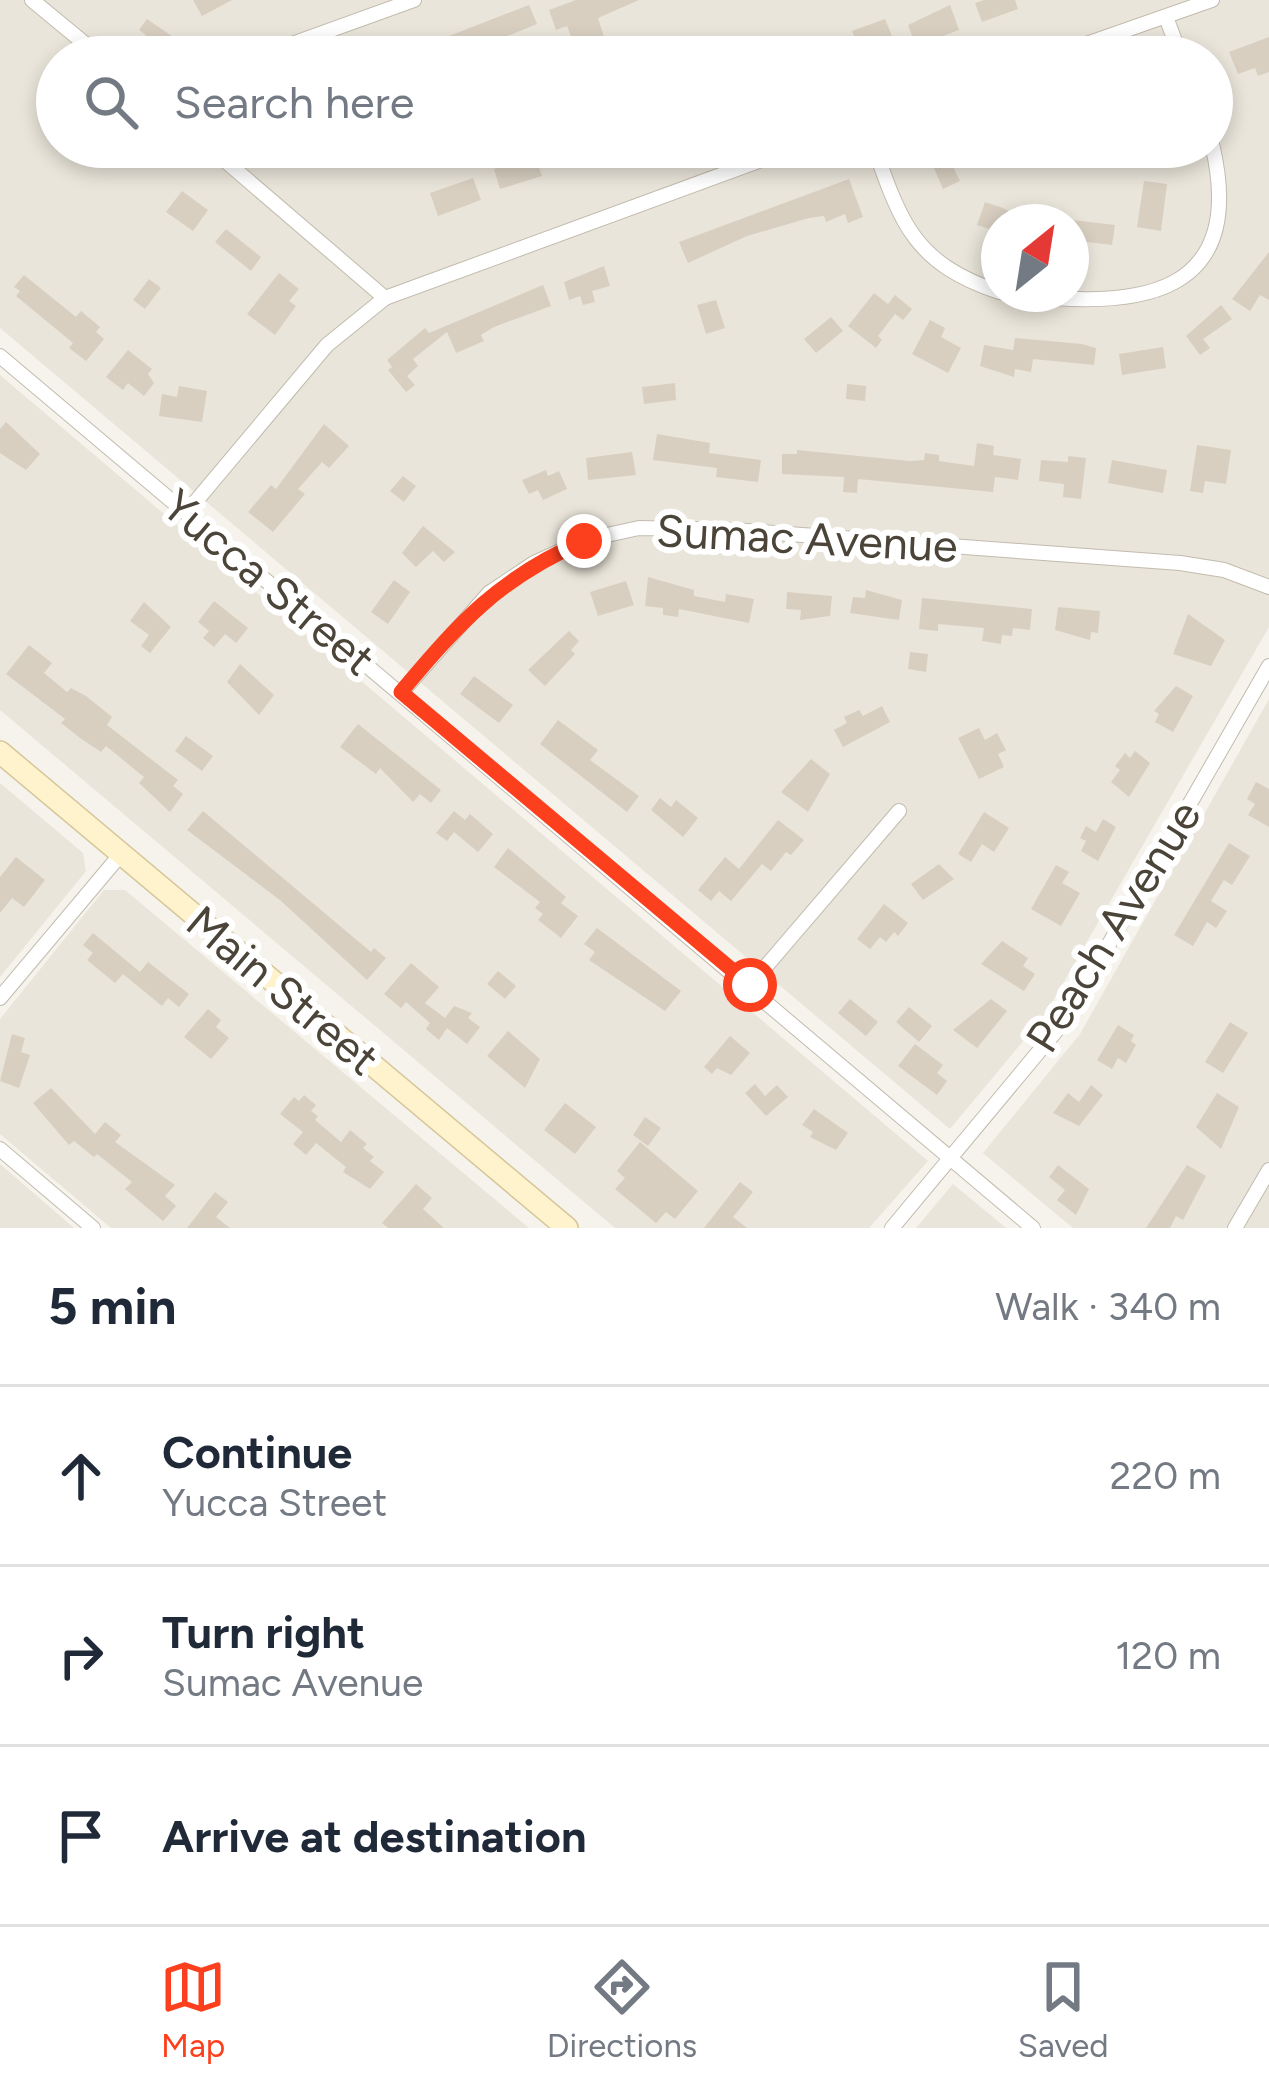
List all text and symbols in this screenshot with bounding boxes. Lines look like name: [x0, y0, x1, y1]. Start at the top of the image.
search box: [36, 36, 1233, 168]
icon: search: [78, 69, 144, 135]
text: Search here: [174, 75, 414, 129]
north arrow: [981, 204, 1089, 312]
street label: Yucca Street: [152, 478, 386, 686]
street label: Sumac Avenue: [655, 503, 959, 573]
route end: [557, 514, 611, 568]
street label: Peach Avenue: [1014, 790, 1212, 1062]
street label: Main Street: [176, 894, 390, 1086]
route start: [723, 958, 777, 1012]
text: 5 min: [48, 1276, 177, 1337]
text: Walk · 340 m: [995, 1283, 1221, 1330]
text: Continue: [162, 1425, 352, 1479]
icon: ahead: [48, 1443, 114, 1509]
text: 220 m: [1110, 1452, 1221, 1499]
text: Yucca Street: [162, 1479, 387, 1526]
text: Turn right: [162, 1605, 365, 1659]
icon: right: [48, 1623, 114, 1689]
text: 120 m: [1115, 1632, 1221, 1679]
text: Sumac Avenue: [162, 1659, 423, 1706]
icon: arrive: [48, 1803, 114, 1869]
text: Arrive at destination: [162, 1809, 586, 1863]
tab: Map: [160, 1954, 226, 2065]
tab: Directions: [547, 1954, 697, 2065]
tab: Saved: [1018, 1954, 1109, 2065]

